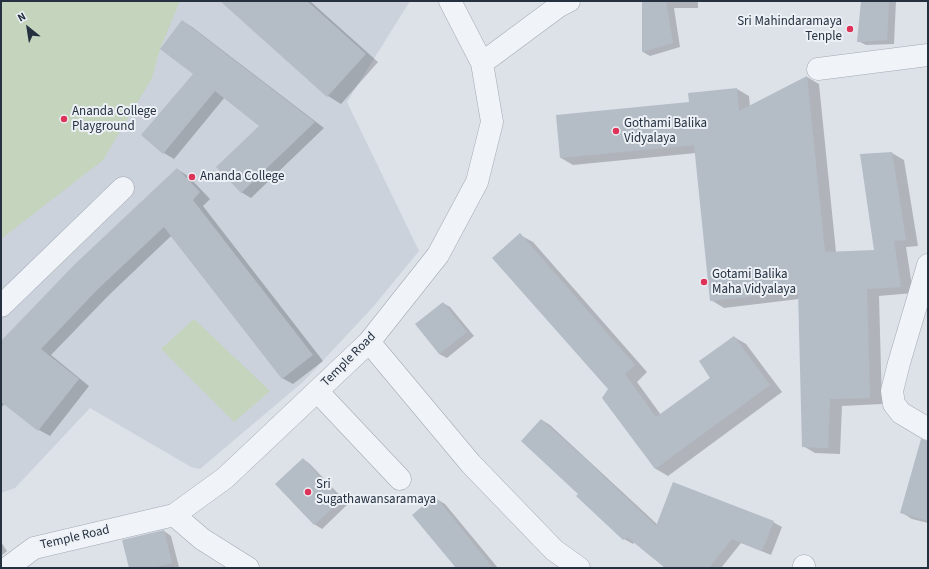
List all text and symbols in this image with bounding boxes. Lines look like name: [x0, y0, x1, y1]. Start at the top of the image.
north arrow: [8, 8, 48, 48]
text: N: [15, 9, 29, 26]
place label: Sri Mahindaramaya Tenple: [737, 14, 842, 45]
marker: Sri Mahindaramaya Tenple: [845, 24, 855, 34]
place label: Ananda College Playground: [72, 104, 156, 135]
marker: Ananda College Playground: [59, 114, 69, 124]
place label: Gothami Balika Vidyalaya: [624, 116, 707, 147]
marker: Gothami Balika Vidyalaya: [611, 126, 621, 136]
place label: Ananda College: [200, 169, 284, 185]
marker: Ananda College: [187, 172, 197, 182]
place label: Gotami Balika Maha Vidyalaya: [712, 267, 796, 298]
marker: Gotami Balika Maha Vidyalaya: [699, 277, 709, 287]
street label: Temple Road: [318, 329, 380, 391]
place label: Sri Sugathawansaramaya: [316, 477, 436, 508]
marker: Sri Sugathawansaramaya: [303, 487, 313, 497]
street label: Temple Road: [39, 522, 111, 554]

